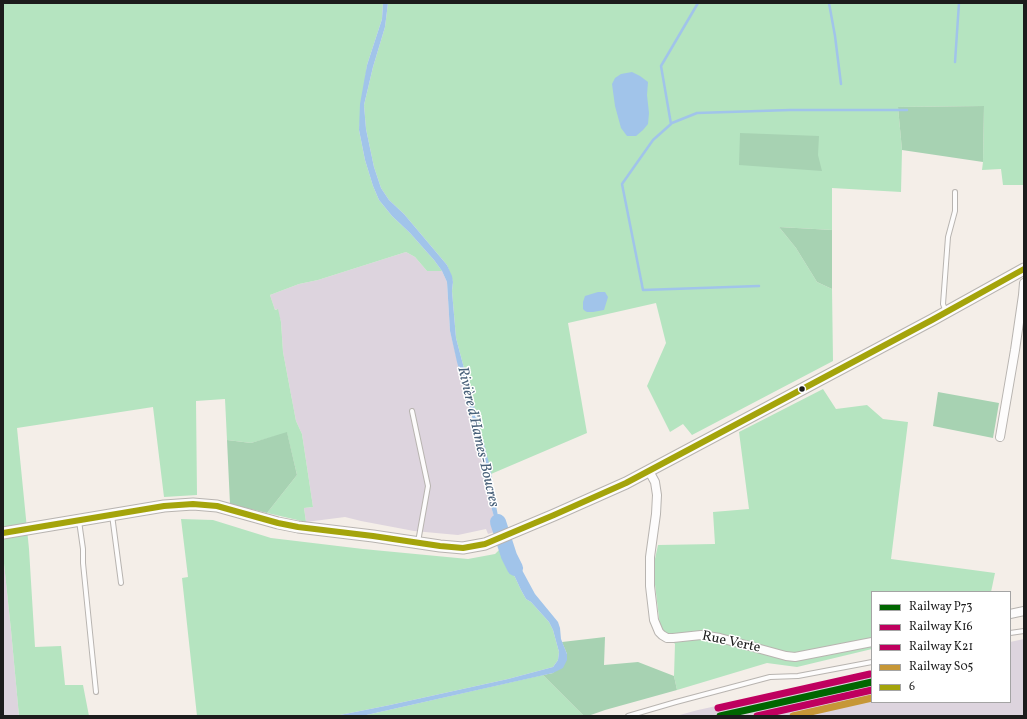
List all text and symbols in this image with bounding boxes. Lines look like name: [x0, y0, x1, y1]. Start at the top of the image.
water label: Rivière d'Hames-Boucres: [452, 365, 502, 509]
unlabelled marker: [797, 384, 807, 394]
legend: [871, 591, 1011, 703]
text: Railway P73: [909, 599, 972, 615]
text: Railway K16: [909, 619, 973, 635]
street label: Rue Verte: [700, 629, 762, 657]
text: Railway K21: [909, 639, 973, 655]
text: Railway S05: [909, 659, 973, 675]
text: 6: [909, 679, 915, 695]

